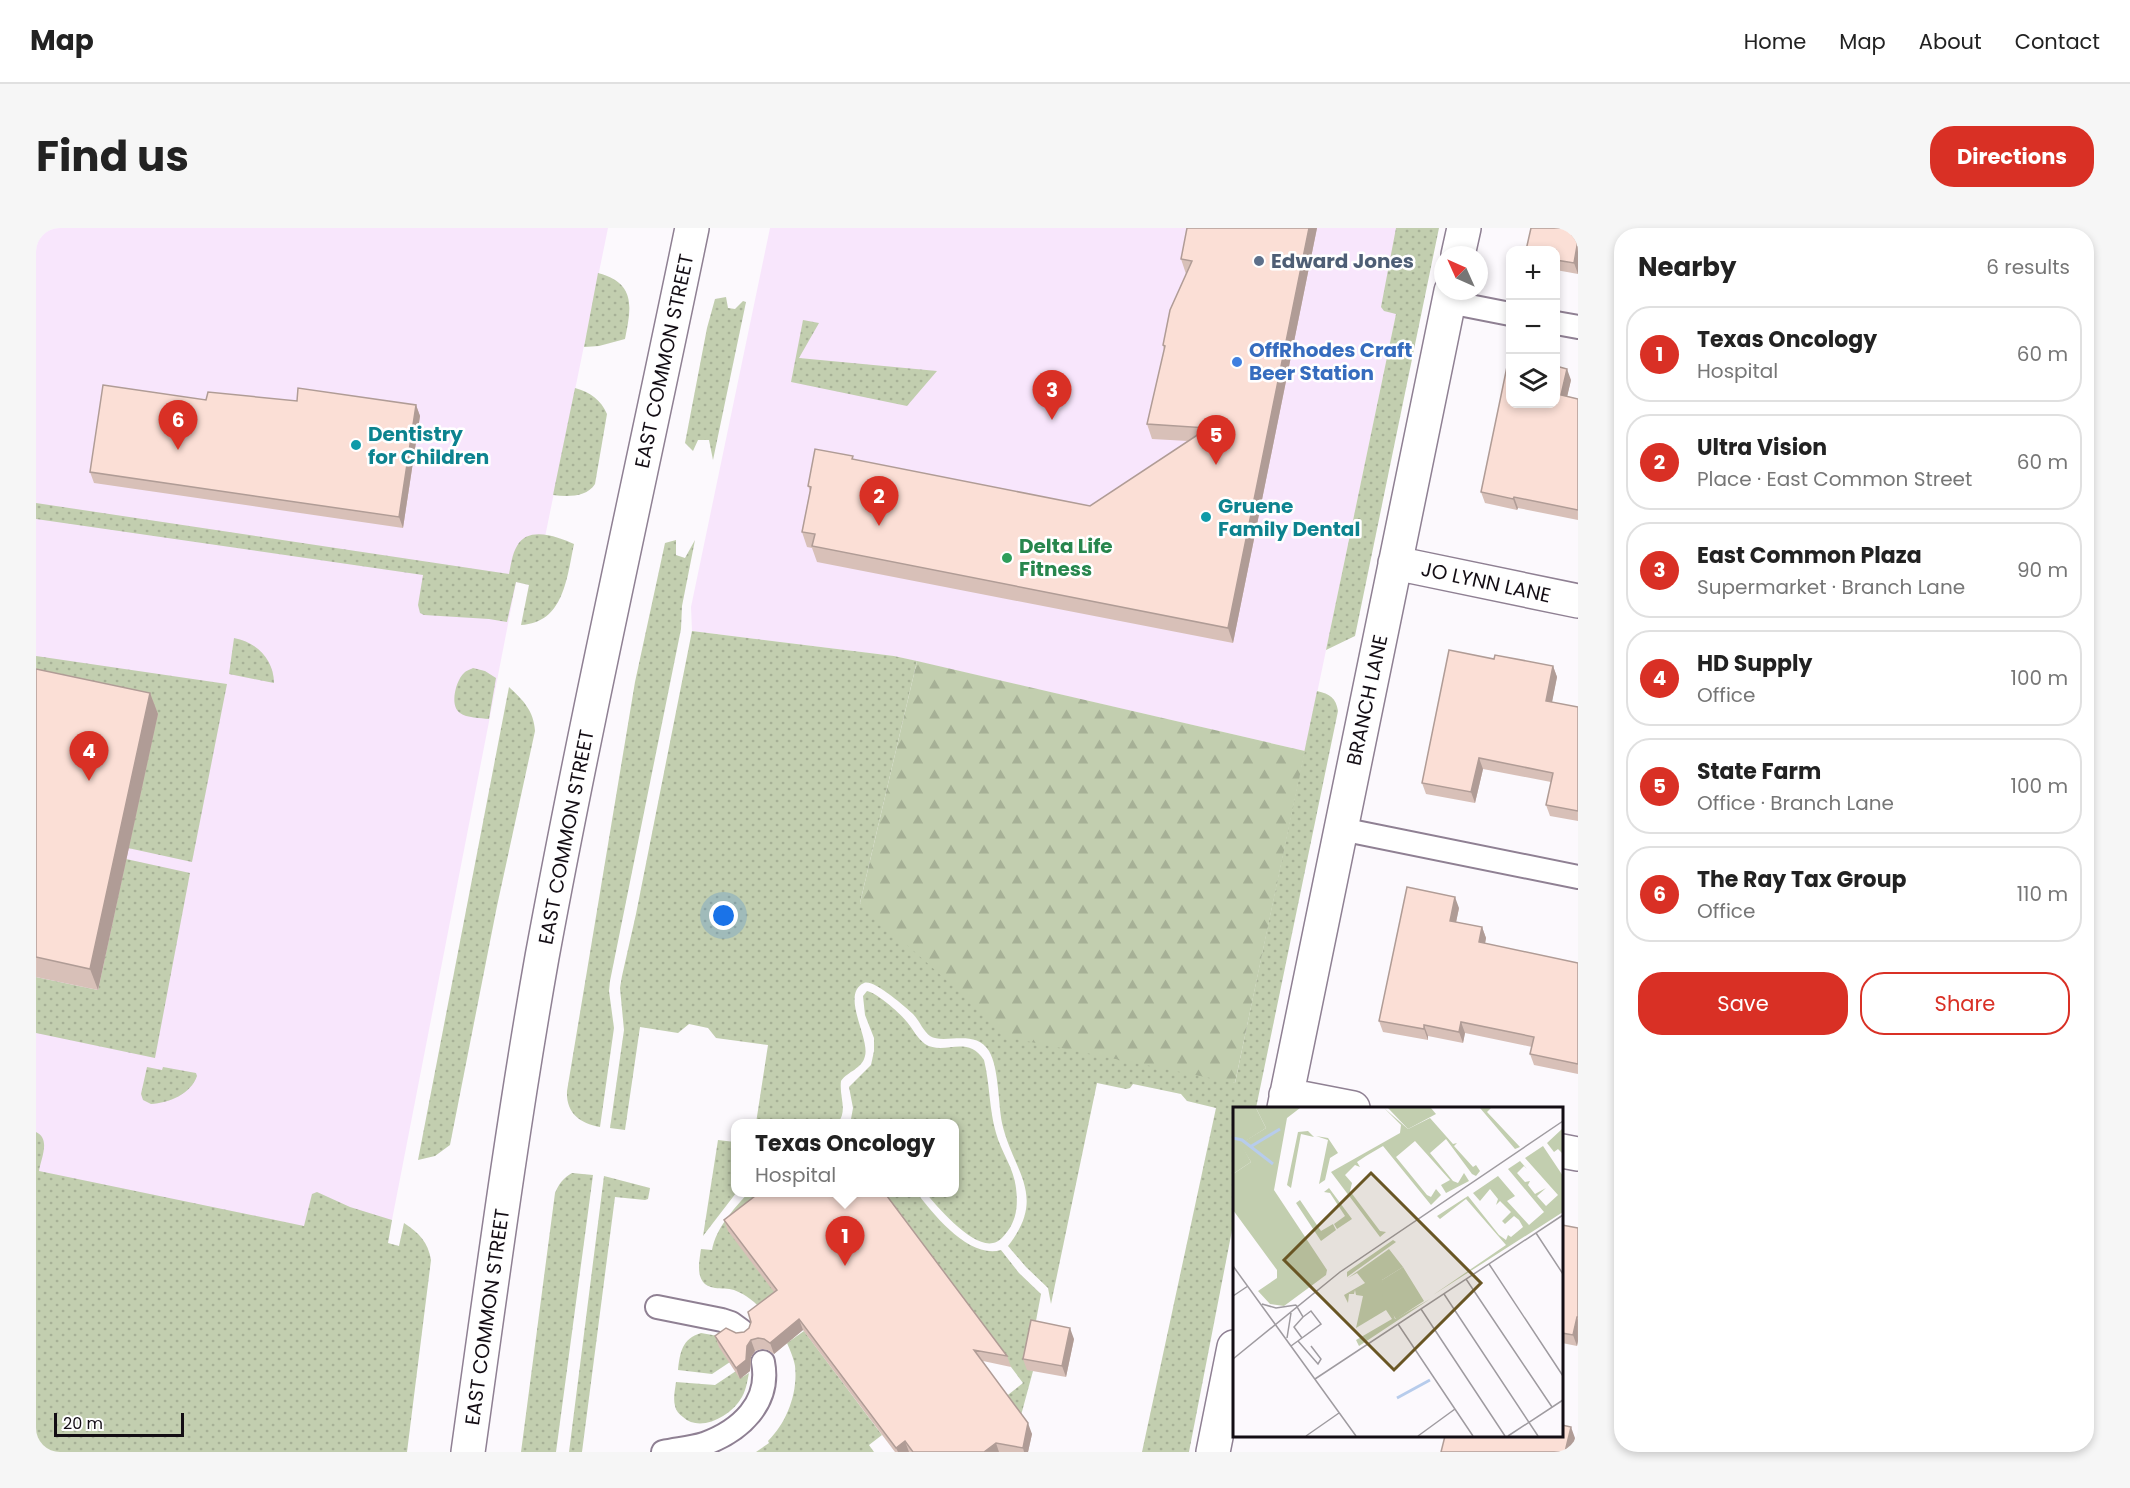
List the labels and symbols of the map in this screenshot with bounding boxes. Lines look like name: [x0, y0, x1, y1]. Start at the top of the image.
north arrow: [1434, 246, 1488, 300]
place label: Edward Jones: [1271, 247, 1414, 275]
street label: EAST COMMON STREET: [628, 251, 700, 471]
marker: Edward Jones: [1252, 254, 1266, 268]
place label: OffRhodes Craft Beer Station: [1249, 336, 1412, 387]
marker: OffRhodes Craft Beer Station: [1230, 355, 1244, 369]
pin: 3: [1032, 370, 1072, 420]
pin: 6: [158, 400, 198, 450]
pin: 5: [1196, 416, 1236, 465]
place label: Dentistry for Children: [368, 420, 489, 471]
marker: Dentistry for Children: [349, 438, 363, 452]
pin: 2: [860, 476, 898, 526]
place label: Gruene Family Dental: [1218, 492, 1360, 543]
marker: Gruene Family Dental: [1199, 510, 1213, 524]
place label: Delta Life Fitness: [1019, 532, 1113, 583]
marker: Delta Life Fitness: [1000, 551, 1014, 565]
street label: JO LYNN LANE: [1419, 555, 1553, 609]
street label: BRANCH LANE: [1339, 632, 1395, 768]
street label: EAST COMMON STREET: [531, 727, 601, 947]
pin: 4: [70, 732, 108, 781]
your location: [709, 901, 738, 930]
inset map: [1233, 1107, 1563, 1437]
street label: EAST COMMON STREET: [458, 1207, 516, 1427]
pin: 1: [826, 1216, 864, 1266]
scale bar: [54, 1410, 184, 1438]

